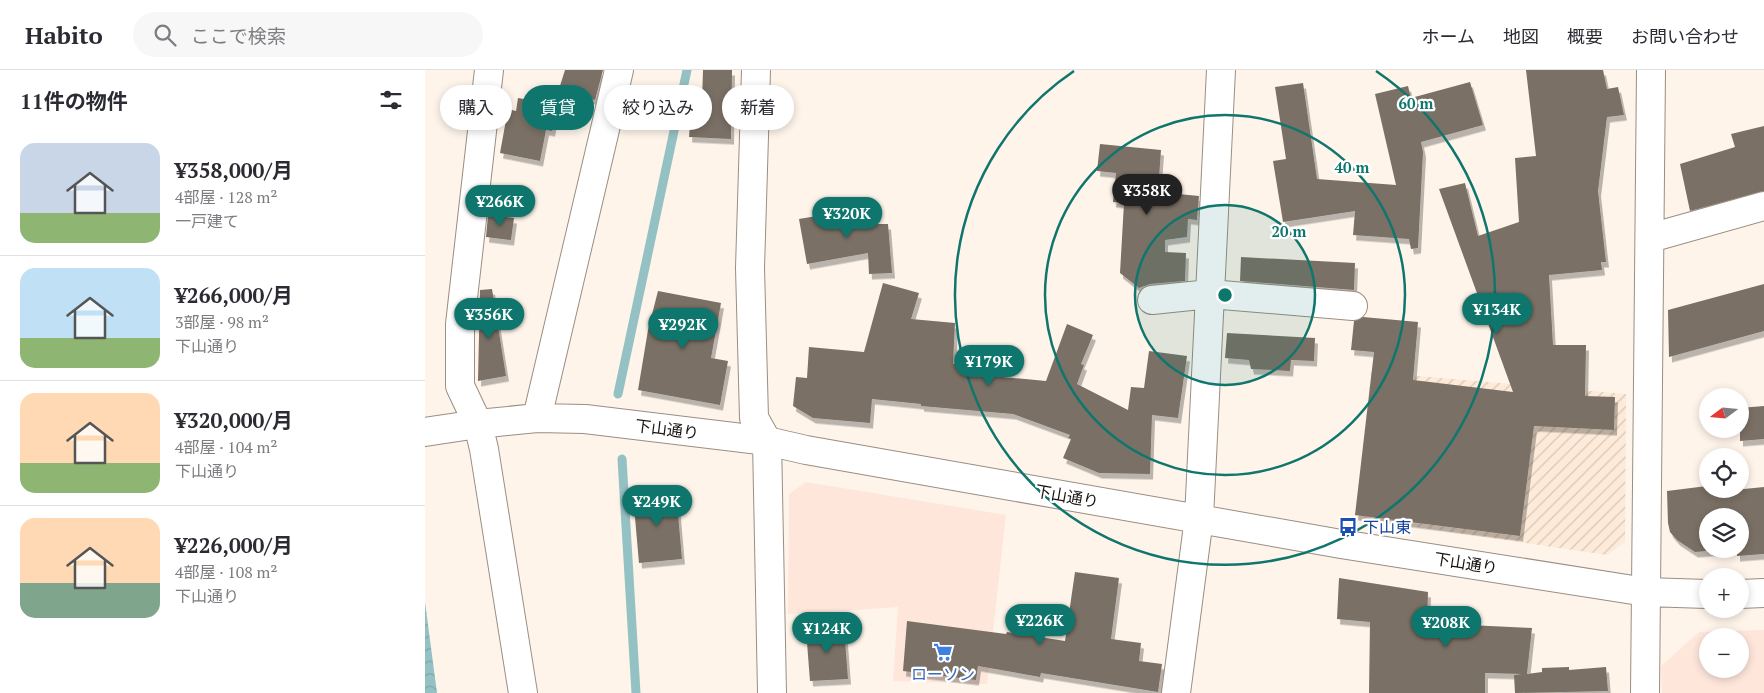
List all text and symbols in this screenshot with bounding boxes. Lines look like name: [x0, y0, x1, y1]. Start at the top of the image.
search box: [133, 12, 483, 57]
text: Habito: [25, 19, 103, 51]
icon: search: [151, 21, 179, 49]
text: ここで検索: [191, 23, 286, 48]
text: ホーム: [1422, 24, 1475, 48]
text: 地図: [1503, 24, 1539, 48]
text: 概要: [1567, 24, 1603, 48]
text: お問い合わせ: [1631, 24, 1739, 48]
chip: 購入: [440, 85, 512, 130]
chip: 賃貸: [522, 85, 594, 130]
chip: 絞り込み: [604, 85, 712, 130]
chip: 新着: [722, 85, 794, 130]
icon: filters: [377, 86, 405, 114]
text: 11件の物件: [20, 87, 128, 115]
text: 60 m: [1399, 93, 1434, 113]
text: ¥358,000/月: [175, 156, 293, 184]
text: 40 m: [1335, 157, 1370, 177]
icon: home: [60, 163, 120, 223]
pin: ¥358K: [1112, 174, 1182, 216]
text: ¥358K: [1123, 179, 1171, 201]
pin: ¥266K: [465, 184, 535, 227]
text: 4部屋 · 128 m²: [175, 186, 277, 208]
text: ¥266K: [476, 190, 524, 212]
pin: ¥320K: [812, 196, 882, 239]
text: ¥320K: [823, 202, 871, 224]
text: 一戸建て: [175, 210, 239, 232]
text: 20 m: [1272, 221, 1307, 241]
text: ¥266,000/月: [175, 281, 293, 309]
centre of rings: [1216, 286, 1234, 304]
icon: home: [60, 288, 120, 348]
pin: ¥134K: [1462, 292, 1532, 335]
pin: ¥356K: [454, 298, 524, 340]
text: ¥134K: [1473, 298, 1521, 320]
text: ¥356K: [465, 303, 513, 325]
pin: ¥292K: [648, 308, 718, 350]
text: 3部屋 · 98 m²: [175, 311, 269, 333]
text: ¥292K: [659, 313, 707, 335]
text: 下山通り: [175, 335, 239, 357]
pin: ¥179K: [954, 344, 1024, 387]
text: ¥179K: [965, 350, 1013, 372]
north arrow: [1699, 388, 1749, 438]
map controls: [1699, 388, 1749, 678]
text: ¥320,000/月: [175, 406, 293, 434]
icon: home: [60, 413, 120, 473]
street label: 下山通り: [634, 414, 700, 444]
text: 4部屋 · 104 m²: [175, 436, 277, 458]
button: locate: [1699, 448, 1749, 498]
text: 下山通り: [175, 460, 239, 482]
street label: 下山通り: [1034, 480, 1100, 512]
pin: ¥249K: [622, 484, 692, 527]
text: ¥249K: [633, 490, 681, 512]
button: layers: [1699, 508, 1749, 558]
bus stop icon: 下山東: [1337, 516, 1359, 538]
place label: 下山東: [1363, 516, 1411, 538]
text: ¥226,000/月: [175, 531, 293, 559]
icon: home: [60, 538, 120, 598]
street label: 下山通り: [1433, 547, 1499, 579]
text: 4部屋 · 108 m²: [175, 561, 277, 583]
button: +: [1699, 568, 1749, 618]
text: 下山通り: [175, 585, 239, 607]
pin: ¥226K: [1005, 604, 1075, 646]
pin: ¥208K: [1411, 606, 1481, 648]
text: ¥226K: [1016, 609, 1064, 631]
text: ¥208K: [1422, 611, 1470, 633]
pin: ¥124K: [792, 612, 862, 654]
text: ¥124K: [803, 617, 851, 639]
button: −: [1699, 628, 1749, 678]
supermarket icon: ローソン: [932, 641, 954, 663]
place label: ローソン: [911, 663, 975, 685]

